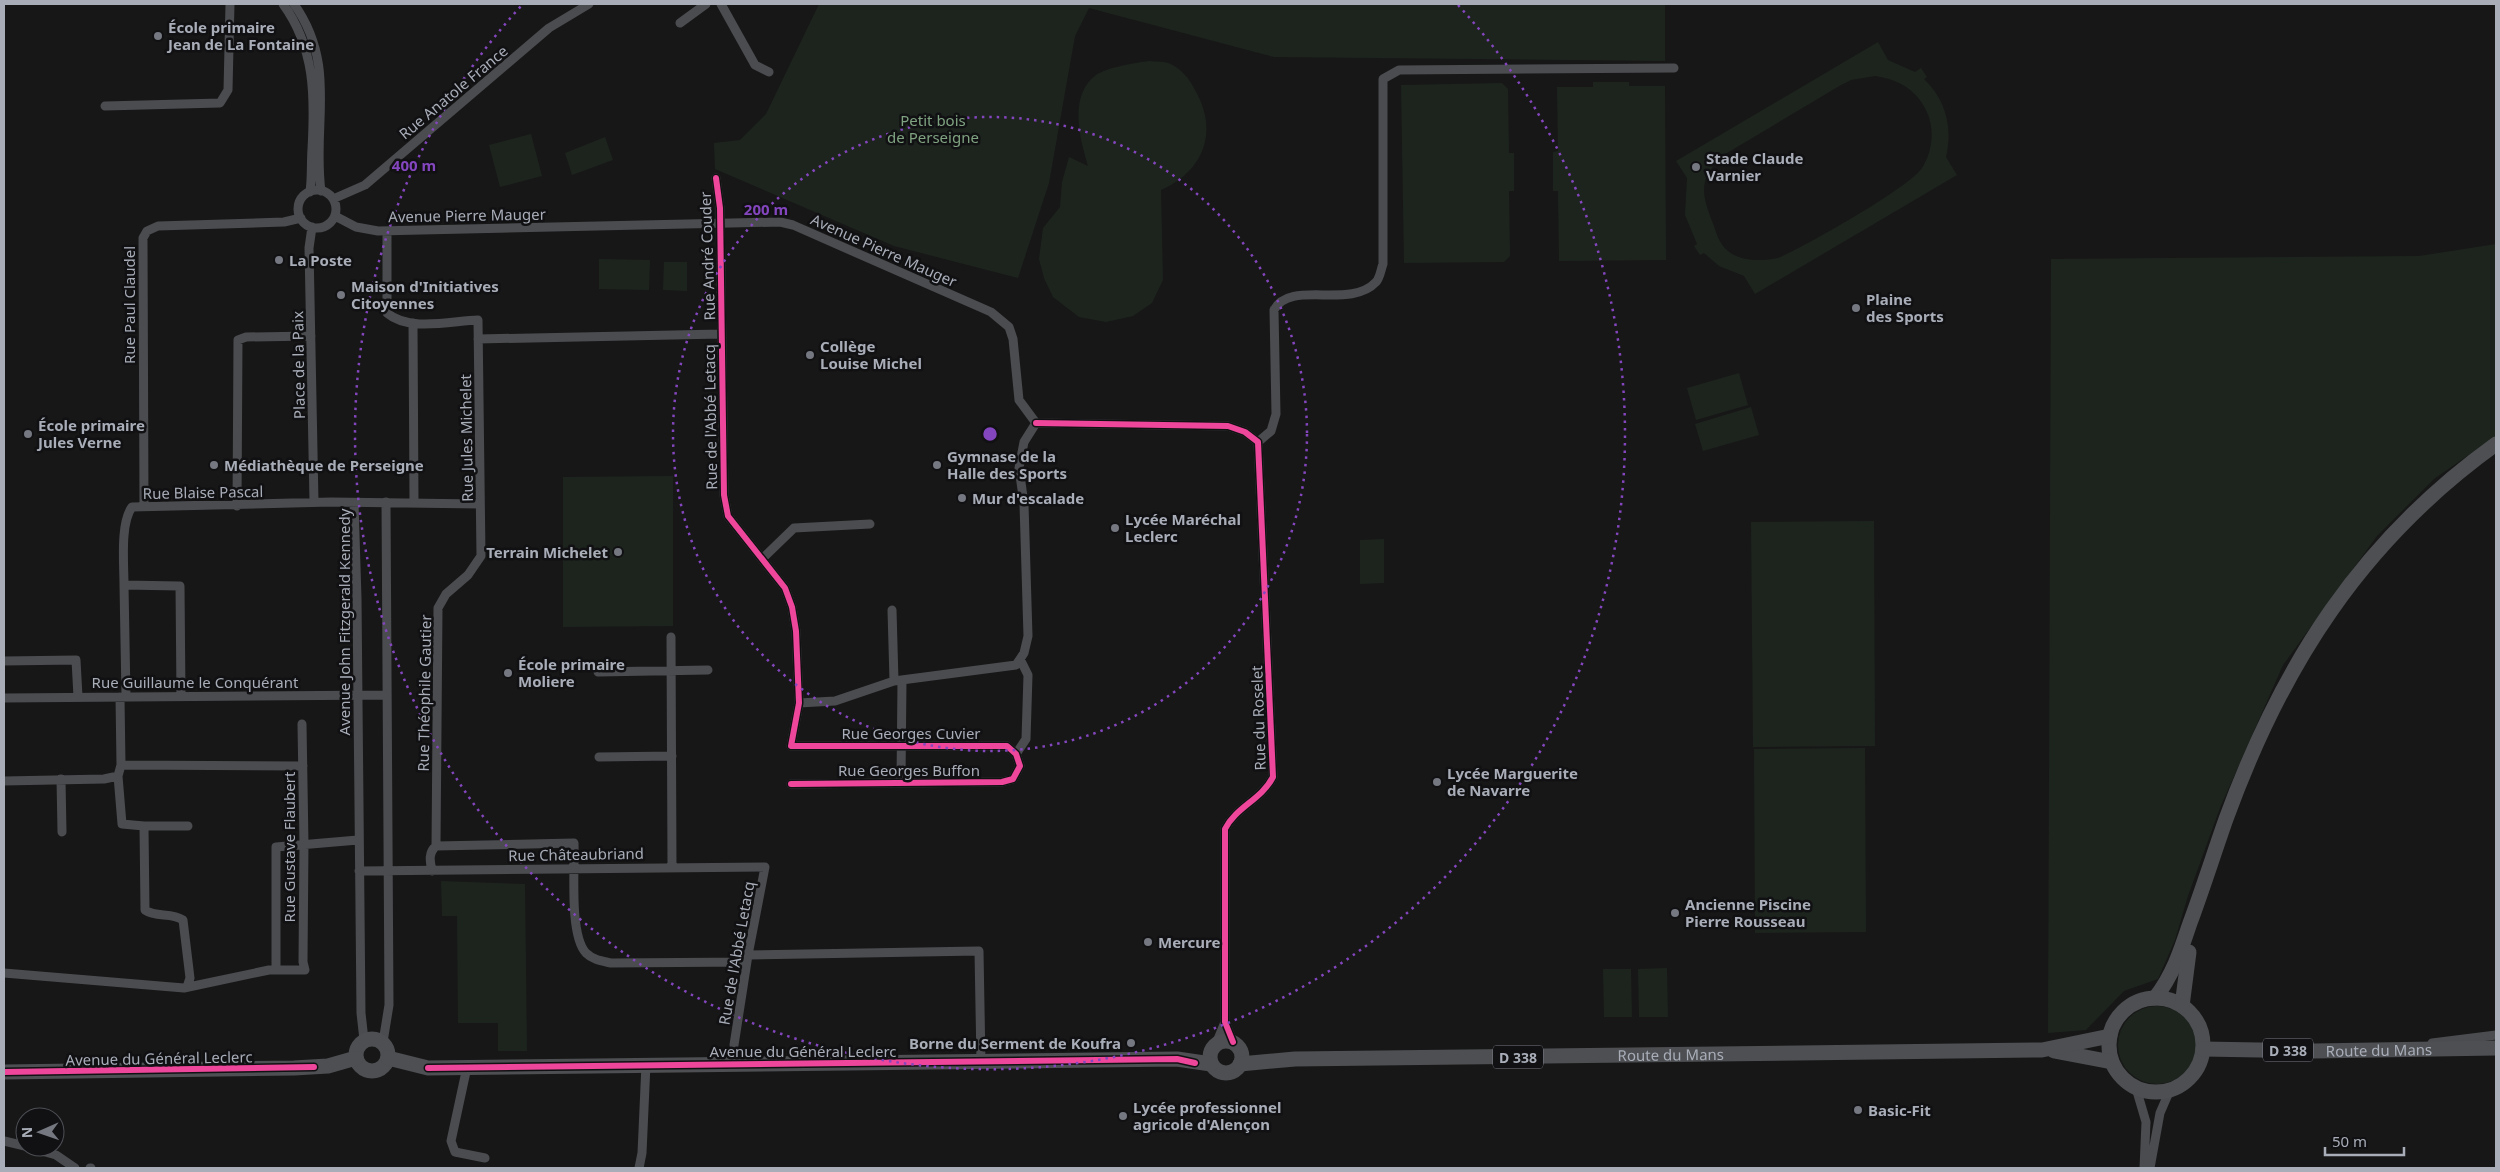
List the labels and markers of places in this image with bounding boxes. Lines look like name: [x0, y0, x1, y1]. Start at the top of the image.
place label: École primaire Jean de La Fontaine: [166, 17, 314, 54]
marker: École primaire Jean de La Fontaine: [152, 30, 164, 42]
place label: Stade Claude Varnier: [1706, 148, 1803, 185]
marker: Stade Claude Varnier: [1690, 161, 1702, 173]
place label: La Poste: [289, 250, 352, 270]
marker: La Poste: [273, 254, 285, 266]
place label: Maison d'Initiatives Citoyennes: [351, 276, 499, 313]
marker: Maison d'Initiatives Citoyennes: [335, 289, 347, 301]
place label: Plaine des Sports: [1866, 289, 1944, 326]
marker: Plaine des Sports: [1850, 302, 1862, 314]
place label: Collège Louise Michel: [820, 336, 922, 373]
marker: Collège Louise Michel: [804, 349, 816, 361]
place label: École primaire Jules Verne: [36, 415, 145, 452]
centre of rings: [981, 425, 999, 443]
marker: École primaire Jules Verne: [22, 428, 34, 440]
place label: Gymnase de la Halle des Sports: [947, 446, 1067, 483]
place label: Médiathèque de Perseigne: [224, 455, 424, 475]
marker: Médiathèque de Perseigne: [208, 459, 220, 471]
marker: Gymnase de la Halle des Sports: [931, 459, 943, 471]
place label: Mur d'escalade: [972, 488, 1084, 508]
marker: Mur d'escalade: [956, 492, 968, 504]
place label: Lycée Maréchal Leclerc: [1125, 509, 1241, 546]
marker: Lycée Maréchal Leclerc: [1109, 522, 1121, 534]
place label: Terrain Michelet: [486, 542, 608, 562]
marker: Terrain Michelet: [612, 546, 624, 558]
place label: École primaire Moliere: [518, 654, 625, 691]
marker: École primaire Moliere: [502, 667, 514, 679]
place label: Lycée Marguerite de Navarre: [1447, 763, 1578, 800]
marker: Lycée Marguerite de Navarre: [1431, 776, 1443, 788]
place label: Ancienne Piscine Pierre Rousseau: [1685, 894, 1811, 931]
marker: Ancienne Piscine Pierre Rousseau: [1669, 907, 1681, 919]
place label: Mercure: [1158, 932, 1220, 952]
marker: Mercure: [1142, 936, 1154, 948]
place label: Borne du Serment de Koufra: [909, 1033, 1121, 1053]
marker: Borne du Serment de Koufra: [1125, 1037, 1137, 1049]
place label: Lycée professionnel agricole d'Alençon: [1133, 1097, 1281, 1134]
place label: Basic-Fit: [1868, 1100, 1931, 1120]
marker: Basic-Fit: [1852, 1104, 1864, 1116]
marker: Lycée professionnel agricole d'Alençon: [1117, 1110, 1129, 1122]

